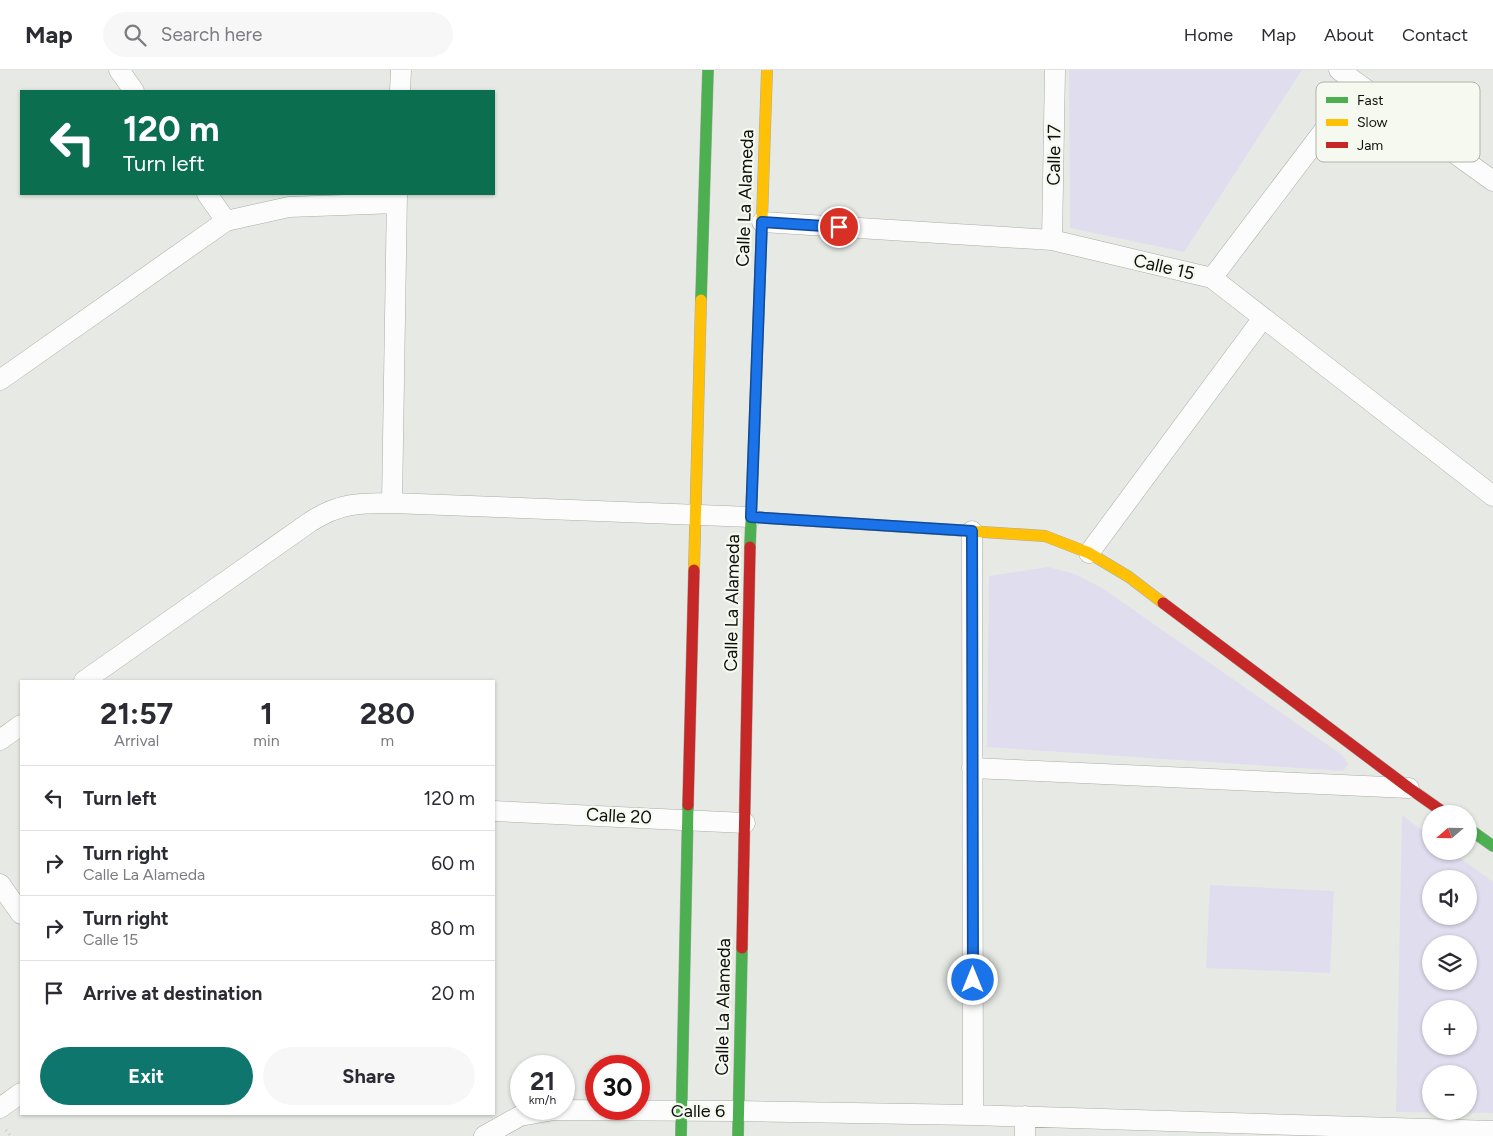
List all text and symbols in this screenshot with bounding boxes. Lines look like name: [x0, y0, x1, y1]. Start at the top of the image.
search box: [103, 12, 453, 57]
text: Map: [25, 20, 73, 49]
icon: search: [121, 21, 149, 49]
text: Search here: [161, 23, 262, 46]
text: Home: [1184, 24, 1233, 46]
text: Map: [1261, 24, 1296, 46]
text: About: [1324, 24, 1374, 46]
text: Contact: [1402, 24, 1468, 46]
legend: [1316, 82, 1480, 162]
text: Fast: [1357, 92, 1383, 109]
text: 120 m: [123, 108, 220, 150]
icon: left: [40, 110, 105, 175]
text: Slow: [1357, 114, 1388, 131]
street label: Calle 17: [1042, 124, 1066, 186]
street label: Calle La Alameda: [732, 129, 758, 267]
text: Jam: [1357, 137, 1383, 154]
text: Turn left: [123, 150, 205, 177]
pin: [818, 206, 860, 248]
icon: arrive: [825, 213, 853, 241]
street label: Calle 15: [1131, 249, 1197, 285]
street label: Calle La Alameda: [720, 534, 744, 672]
text: 21:57: [100, 695, 173, 732]
text: 1: [260, 695, 273, 732]
text: 280: [360, 695, 415, 732]
text: Arrival: [114, 731, 159, 750]
text: min: [253, 731, 280, 750]
text: m: [380, 731, 394, 750]
icon: left: [40, 784, 68, 812]
text: Turn left: [83, 787, 157, 810]
text: 120 m: [423, 787, 475, 810]
street label: Calle 20: [585, 803, 653, 829]
north arrow: [1422, 805, 1478, 860]
map controls: [1422, 805, 1477, 1120]
text: Turn right: [83, 842, 169, 865]
icon: right: [40, 849, 68, 877]
text: 60 m: [431, 852, 475, 875]
text: Calle La Alameda: [83, 865, 205, 884]
button: sound: [1422, 870, 1477, 925]
text: Turn right: [83, 907, 169, 930]
icon: right: [40, 914, 68, 942]
text: 80 m: [430, 917, 475, 940]
text: Calle 15: [83, 930, 138, 949]
button: layers: [1422, 935, 1477, 990]
street label: Calle La Alameda: [711, 938, 735, 1076]
position arrow: [946, 953, 998, 1005]
icon: arrive: [40, 979, 68, 1007]
text: Arrive at destination: [83, 982, 262, 1005]
text: 20 m: [431, 982, 475, 1005]
button: +: [1422, 1000, 1477, 1055]
button: Exit: [40, 1047, 253, 1105]
button: Share: [263, 1047, 475, 1105]
speed limit sign: 30: [585, 1055, 650, 1120]
button: −: [1422, 1065, 1477, 1120]
text: 21: [530, 1066, 555, 1096]
text: km/h: [529, 1093, 556, 1107]
street label: Calle 6: [671, 1100, 725, 1122]

